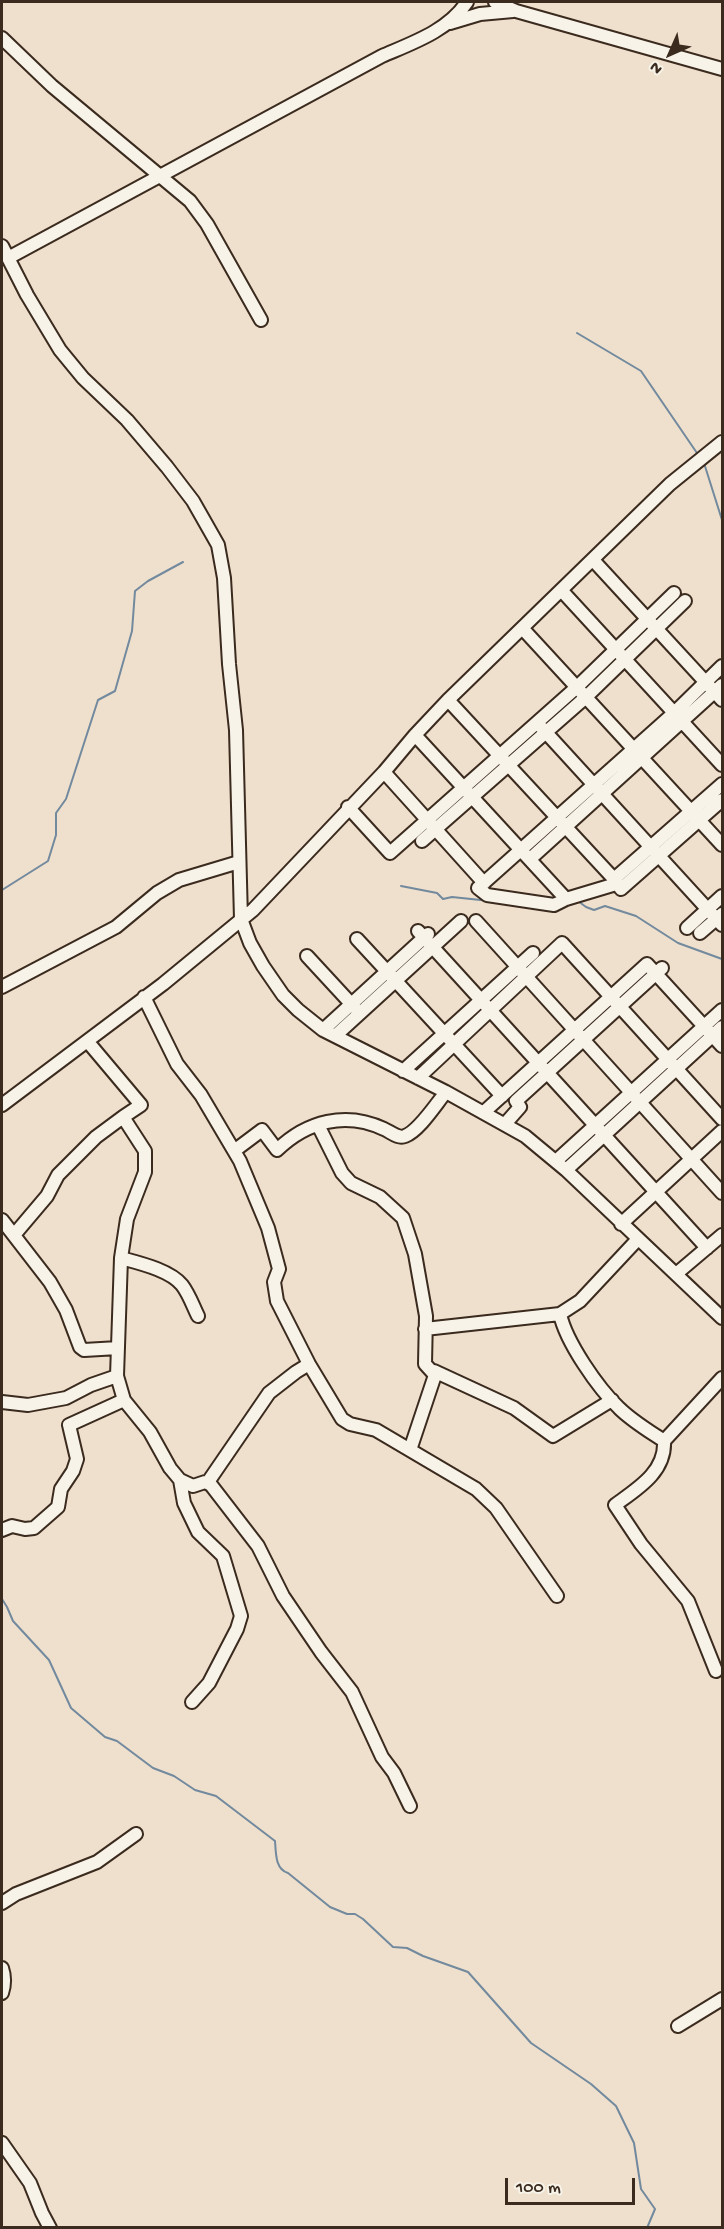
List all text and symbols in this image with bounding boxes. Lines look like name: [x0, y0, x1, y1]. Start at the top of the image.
north arrow: [640, 24, 700, 84]
text: N: [647, 57, 667, 78]
scale bar: [508, 2166, 638, 2204]
text: 100 m: [516, 2178, 561, 2199]

